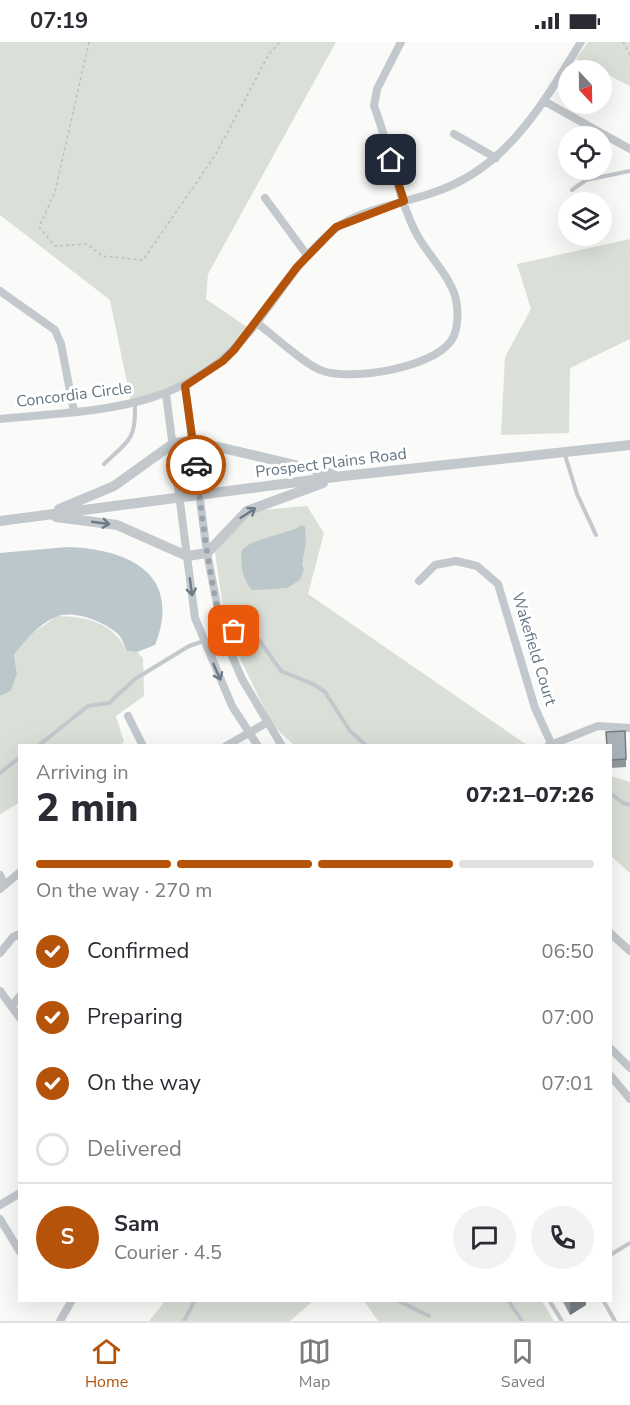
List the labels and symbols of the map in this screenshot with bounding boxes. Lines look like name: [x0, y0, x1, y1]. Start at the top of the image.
north arrow: [558, 60, 612, 114]
pin: [365, 134, 416, 185]
street label: Concordia Circle: [15, 377, 133, 413]
courier: [166, 435, 226, 495]
street label: Prospect Plains Road: [254, 443, 408, 483]
one-way arrow: [240, 506, 257, 519]
one-way arrow: [90, 518, 110, 529]
one-way arrow: [186, 576, 197, 596]
street label: Wakefield Court: [506, 590, 562, 708]
pin: [208, 605, 259, 656]
one-way arrow: [212, 662, 223, 681]

